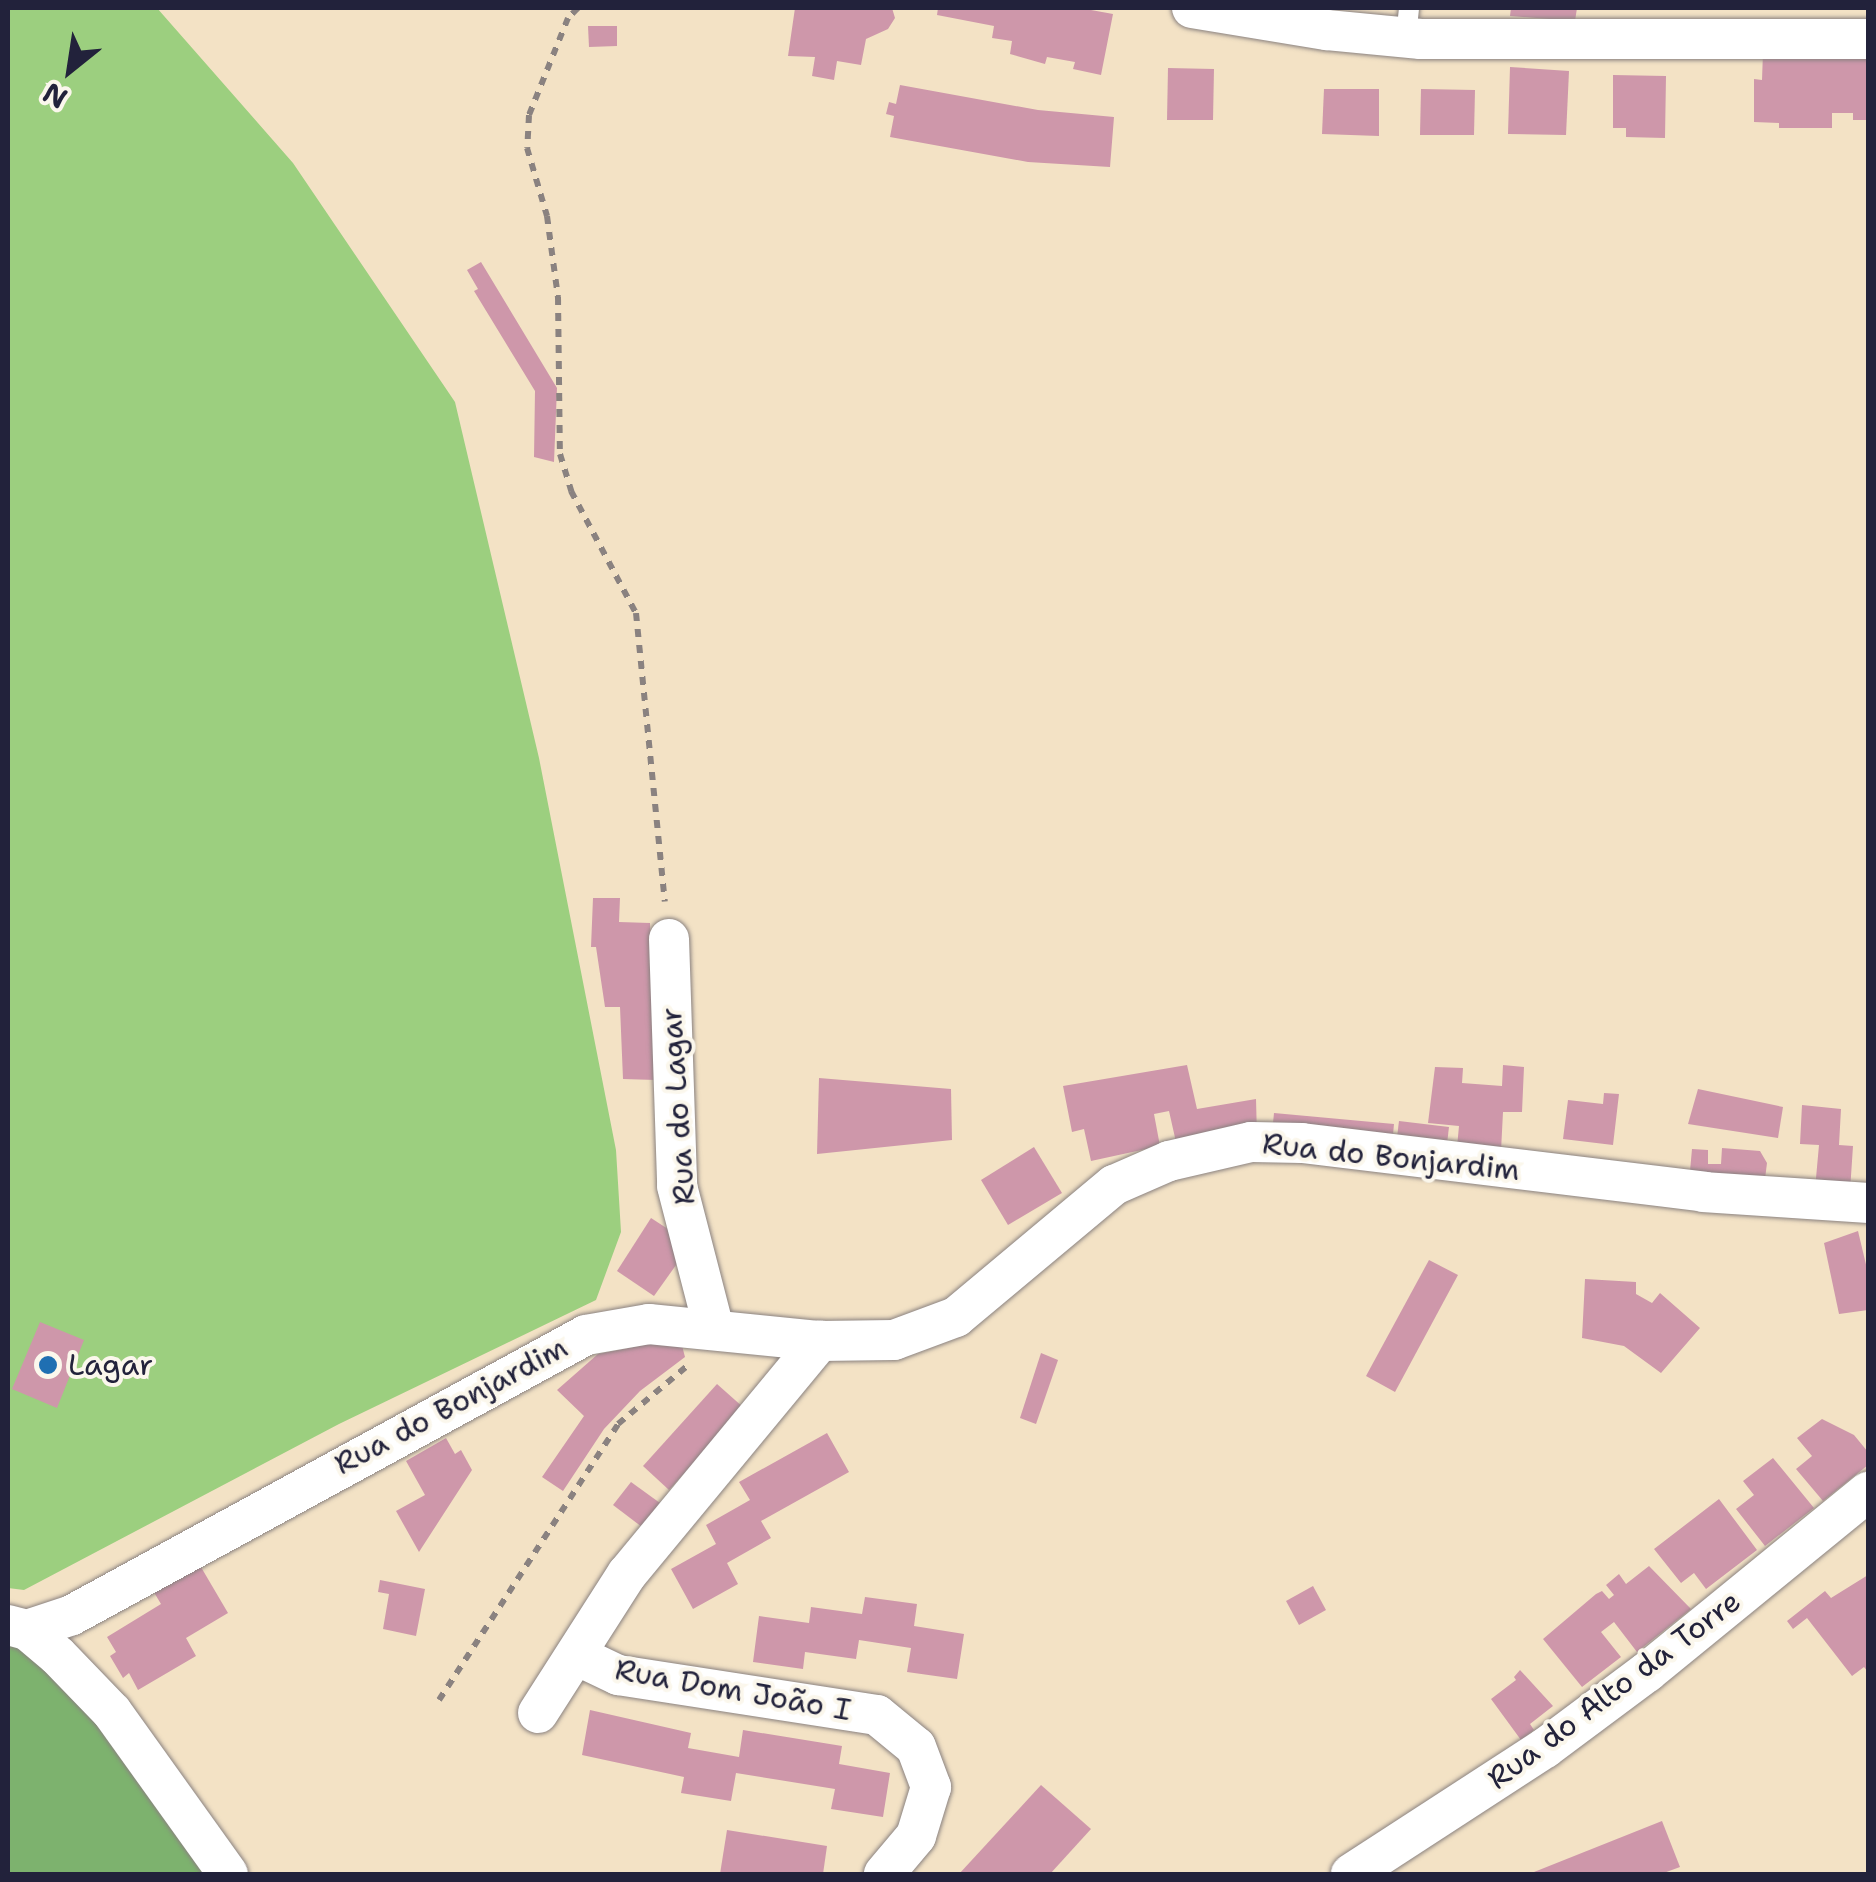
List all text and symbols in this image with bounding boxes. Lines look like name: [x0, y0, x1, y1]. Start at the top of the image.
north arrow: [20, 20, 120, 120]
text: N: [36, 74, 74, 118]
street label: Rua do Lagar: [653, 1006, 703, 1206]
street label: Rua do Bonjardim: [1261, 1126, 1521, 1188]
street label: Rua do Bonjardim: [328, 1329, 574, 1483]
place label: Lagar: [68, 1347, 153, 1383]
marker: Lagar: [37, 1354, 59, 1376]
street label: Rua do Alto da Torre: [1480, 1583, 1748, 1797]
street label: Rua Dom João I: [612, 1652, 854, 1728]

